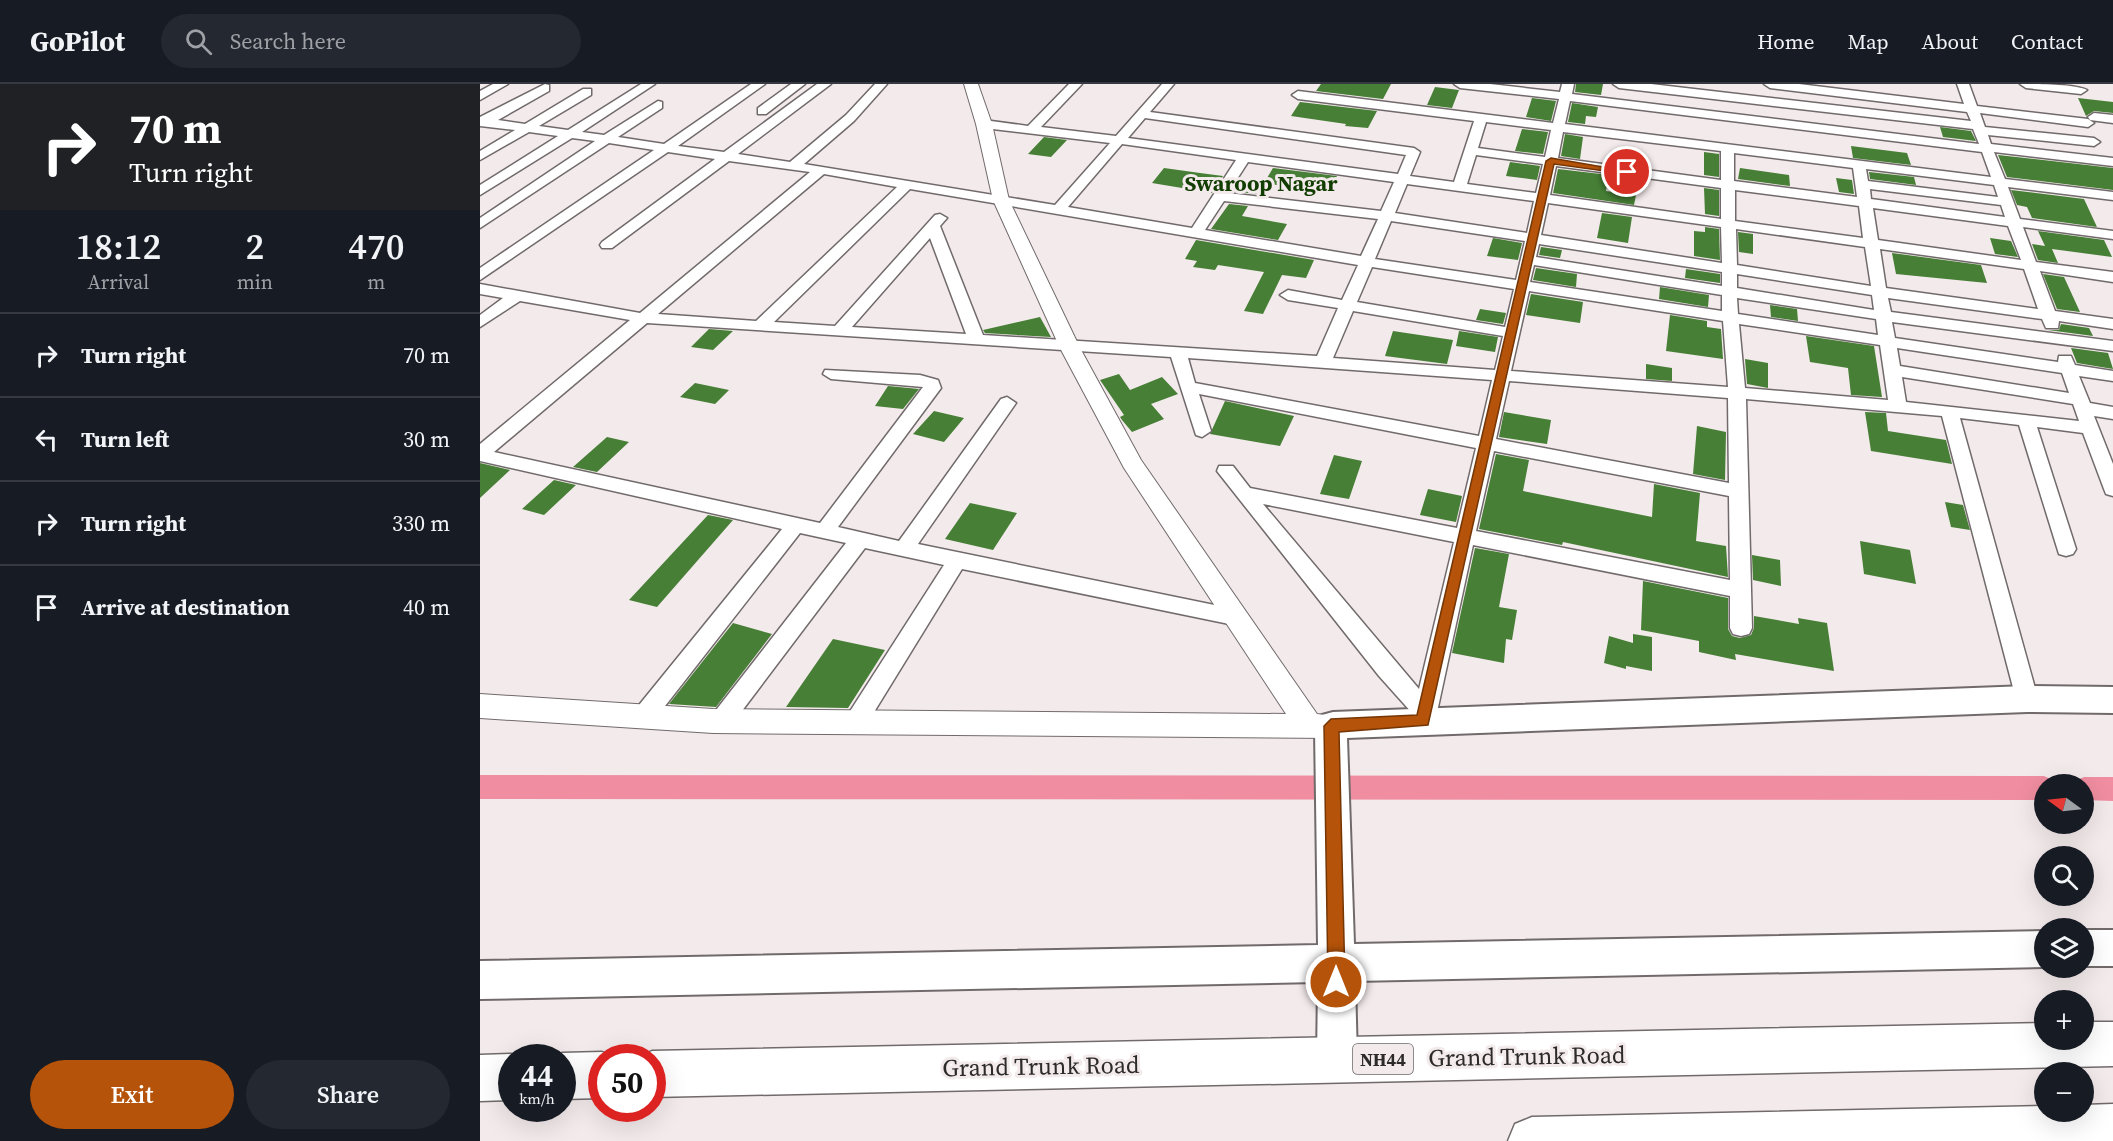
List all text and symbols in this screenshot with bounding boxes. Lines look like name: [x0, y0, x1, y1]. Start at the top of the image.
search box: [161, 14, 581, 68]
text: GoPilot: [30, 22, 125, 60]
icon: search: [182, 25, 215, 58]
text: Search here: [230, 26, 346, 56]
text: Home: [1757, 27, 1815, 56]
text: Map: [1848, 27, 1889, 56]
text: About: [1922, 27, 1978, 56]
text: Contact: [2011, 27, 2083, 56]
text: 70 m: [129, 99, 222, 157]
icon: right: [30, 108, 108, 186]
pin: [1601, 146, 1652, 197]
text: Turn right: [129, 154, 253, 191]
icon: arrive: [1610, 155, 1643, 188]
district label: Swaroop Nagar: [1185, 168, 1338, 198]
text: 18:12: [76, 222, 161, 271]
text: 2: [245, 222, 264, 271]
text: 470: [348, 222, 404, 271]
text: Arrival: [87, 268, 149, 296]
text: min: [237, 268, 273, 296]
text: m: [367, 268, 385, 296]
icon: right: [30, 339, 63, 372]
text: Turn right: [81, 340, 186, 370]
text: 70 m: [403, 340, 450, 370]
icon: left: [30, 423, 63, 456]
text: Turn left: [81, 424, 169, 454]
text: 30 m: [403, 424, 450, 454]
icon: right: [30, 507, 63, 540]
text: Turn right: [81, 508, 186, 538]
text: 330 m: [392, 508, 450, 538]
icon: arrive: [30, 591, 63, 624]
text: Arrive at destination: [81, 592, 290, 622]
text: 40 m: [403, 592, 450, 622]
north arrow: [2034, 774, 2094, 834]
map controls: [2034, 774, 2094, 1122]
button: search: [2034, 846, 2094, 906]
button: layers: [2034, 918, 2094, 978]
position arrow: [1304, 950, 1368, 1014]
button: +: [2034, 990, 2094, 1050]
street label: Grand Trunk Road: [1428, 1038, 1626, 1074]
speed limit sign: 50: [588, 1044, 666, 1122]
road number: NH44: [1353, 1044, 1413, 1074]
street label: Grand Trunk Road: [942, 1048, 1140, 1084]
text: 44: [521, 1055, 553, 1096]
button: Exit: [30, 1060, 234, 1129]
button: Share: [246, 1060, 450, 1129]
button: −: [2034, 1062, 2094, 1122]
text: km/h: [519, 1088, 555, 1109]

